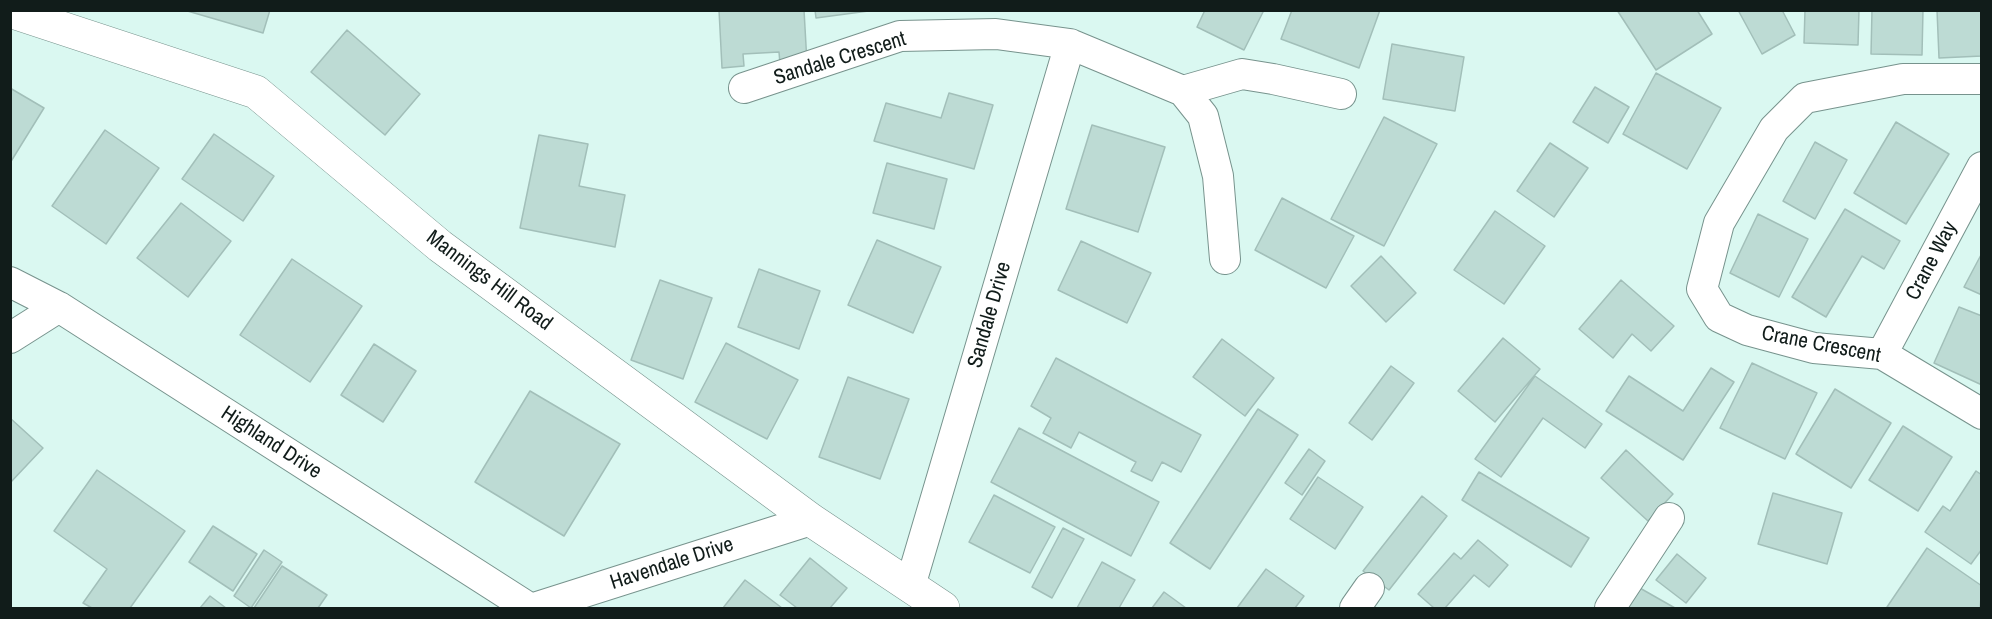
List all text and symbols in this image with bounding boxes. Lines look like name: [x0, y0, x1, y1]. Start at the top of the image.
street label: Sandale Crescent: [771, 27, 909, 91]
street label: Crane Way: [1901, 217, 1963, 305]
street label: Mannings Hill Road: [421, 225, 557, 337]
street label: Sandale Drive: [963, 259, 1017, 371]
street label: Crane Crescent: [1759, 321, 1883, 369]
street label: Highland Drive: [216, 401, 326, 485]
street label: Havendale Drive: [607, 532, 737, 596]

